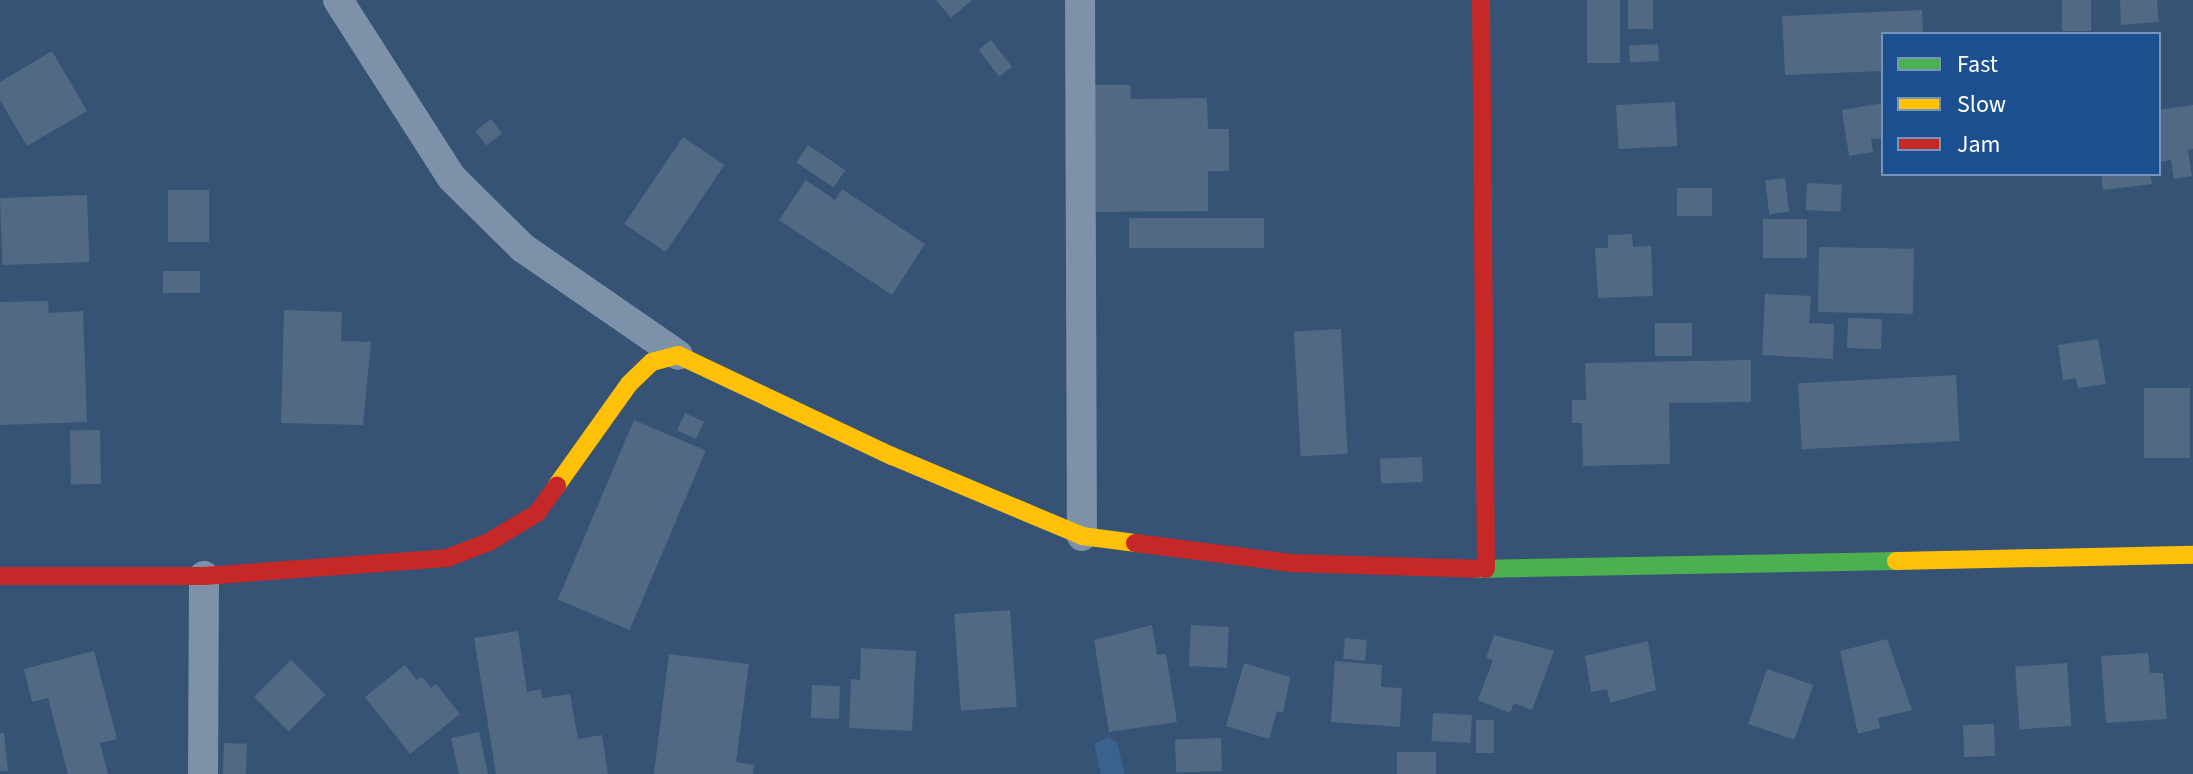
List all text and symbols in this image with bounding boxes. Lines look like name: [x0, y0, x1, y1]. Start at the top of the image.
legend: [1881, 32, 2161, 176]
text: Fast: [1957, 47, 1998, 82]
text: Slow: [1957, 87, 2006, 122]
text: Jam: [1957, 127, 2001, 162]

